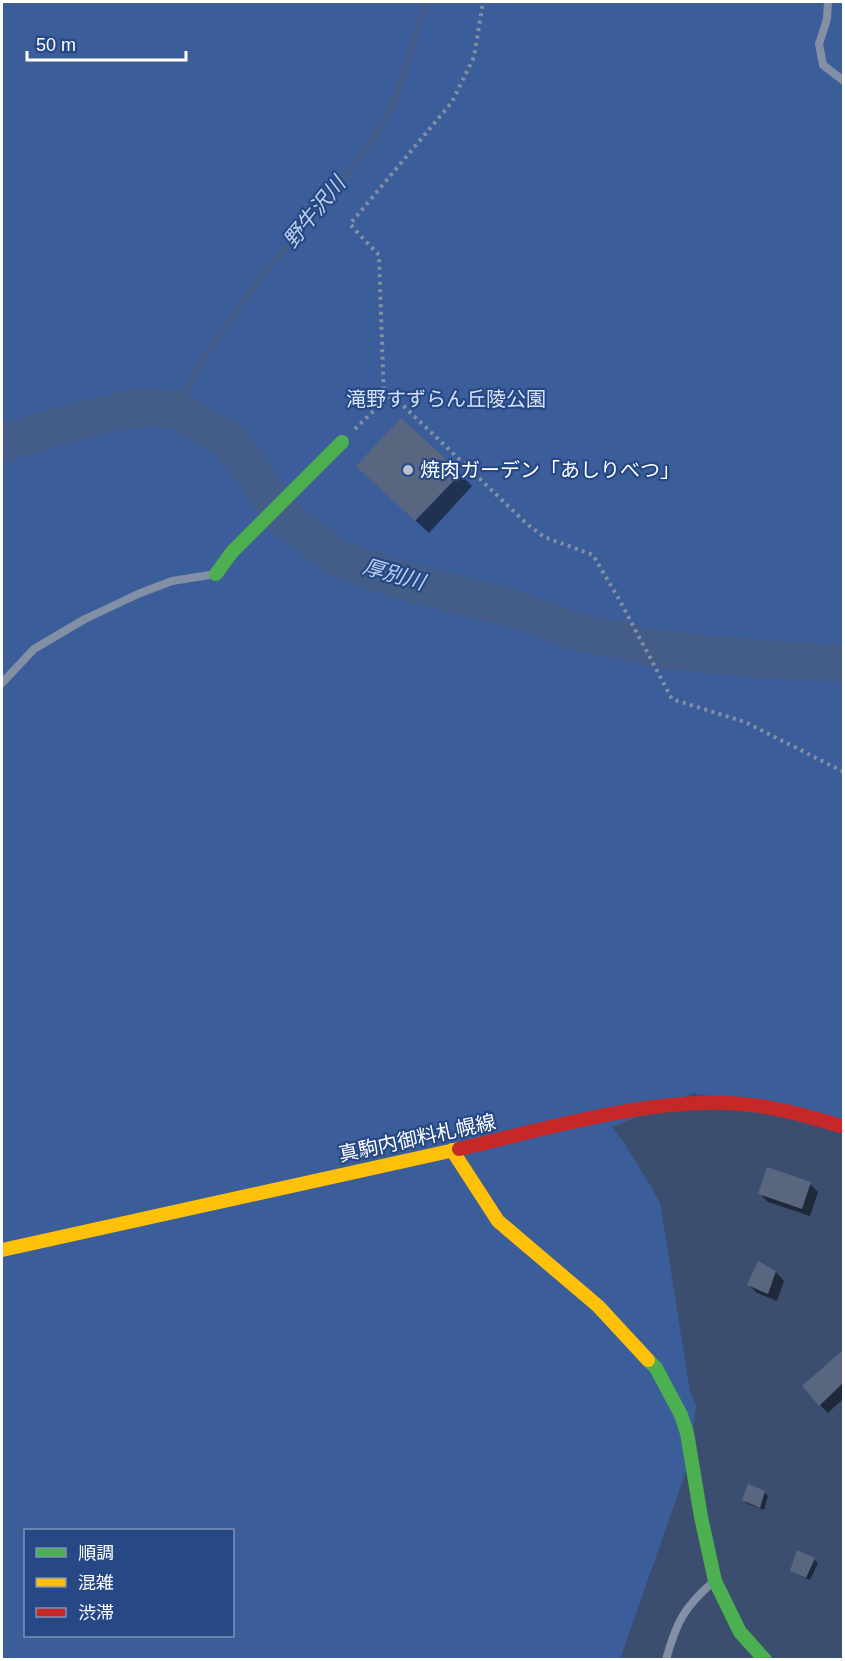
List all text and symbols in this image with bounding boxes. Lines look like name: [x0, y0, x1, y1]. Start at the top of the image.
scale bar: [27, 24, 186, 62]
text: 50 m: [36, 35, 76, 55]
water label: 野牛沢川: [279, 171, 351, 252]
park label: 滝野すずらん丘陵公園: [346, 388, 546, 410]
place label: 焼肉ガーデン「あしりべつ」: [420, 459, 680, 481]
marker: 焼肉ガーデン「あしりべつ」: [401, 463, 415, 477]
water label: 厚別川: [361, 554, 429, 594]
street label: 真駒内御料札幌線: [336, 1111, 498, 1165]
legend: [24, 1529, 234, 1637]
text: 順調: [78, 1543, 114, 1563]
text: 混雑: [78, 1573, 114, 1593]
text: 渋滞: [78, 1603, 114, 1623]

